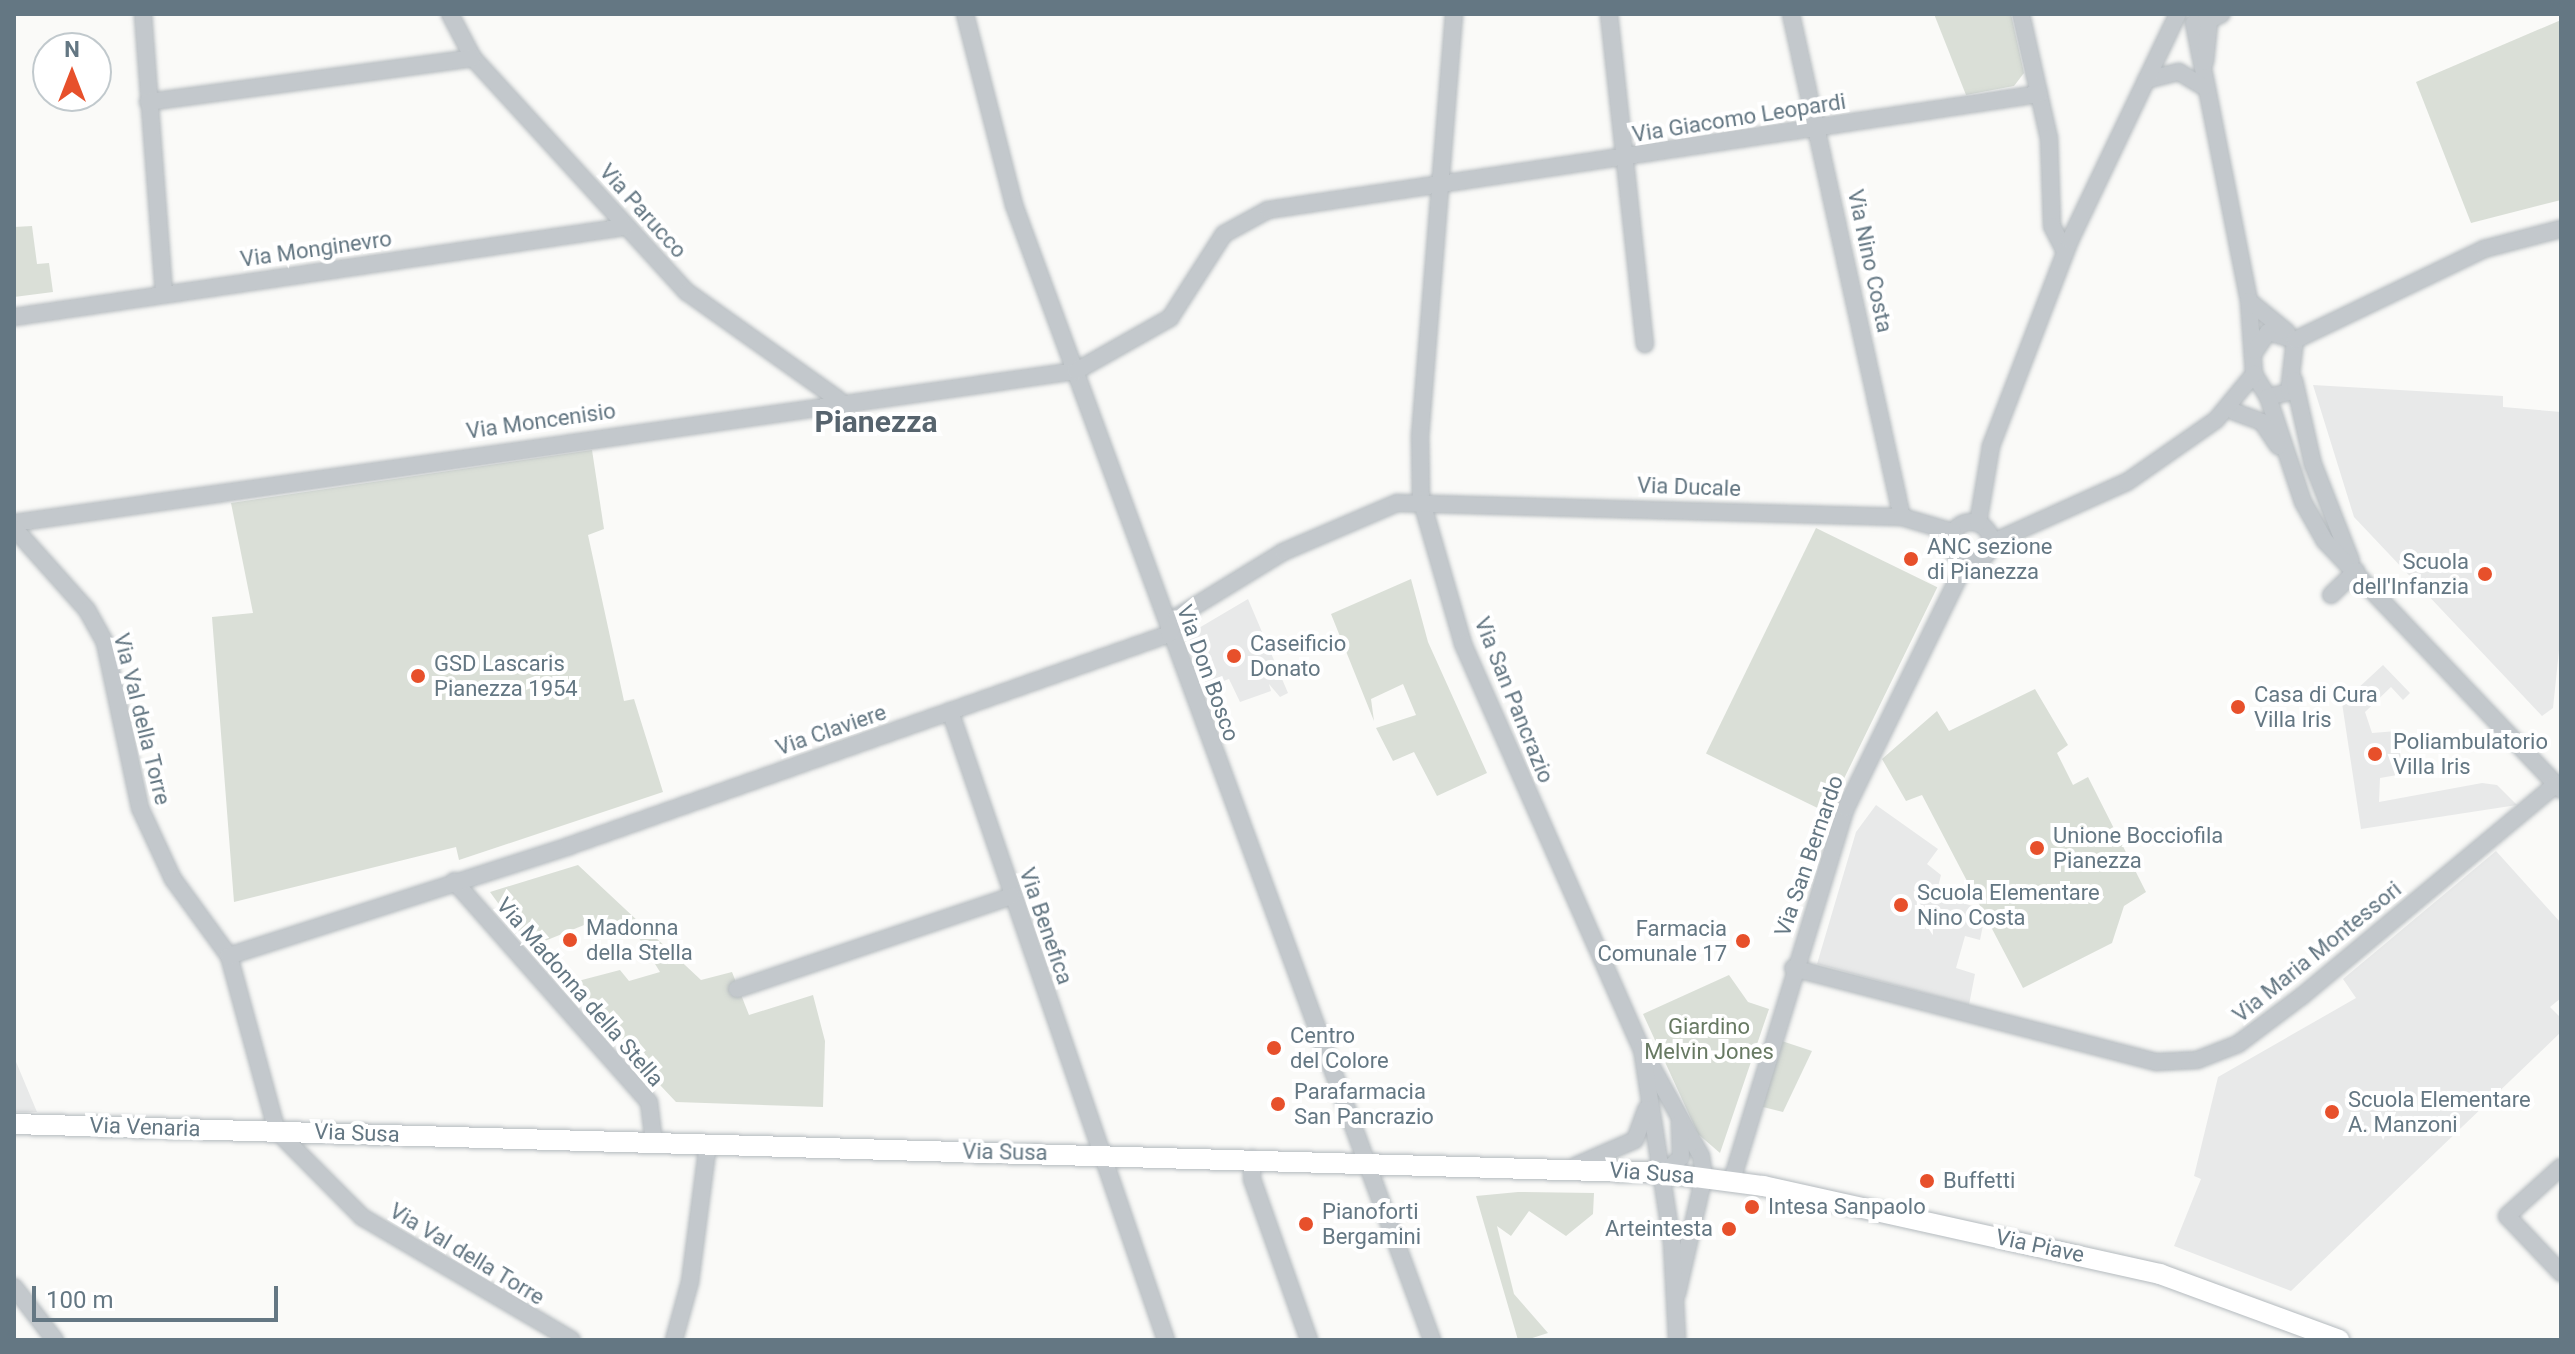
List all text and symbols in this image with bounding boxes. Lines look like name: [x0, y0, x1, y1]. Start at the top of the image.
north arrow: [32, 32, 112, 112]
text: N: [64, 37, 80, 62]
street label: Via Giacomo Leopardi: [1630, 88, 1848, 148]
street label: Via Parucco: [594, 158, 692, 264]
street label: Via Nino Costa: [1842, 187, 1898, 335]
street label: Via Monginevro: [239, 225, 393, 273]
street label: Via Moncenisio: [465, 397, 617, 445]
district label: Pianezza: [815, 404, 937, 440]
street label: Via Ducale: [1637, 472, 1741, 502]
place label: ANC sezione di Pianezza: [1927, 533, 2052, 584]
place label: Scuola dell'Infanzia: [2352, 548, 2469, 600]
marker: ANC sezione di Pianezza: [1902, 550, 1920, 568]
marker: Scuola dell'Infanzia: [2476, 565, 2494, 583]
street label: Via Don Bosco: [1171, 601, 1245, 745]
street label: Via San Pancrazio: [1469, 613, 1559, 787]
street label: Via Val della Torre: [108, 630, 176, 808]
place label: Caseificio Donato: [1250, 630, 1346, 682]
marker: Caseificio Donato: [1225, 647, 1243, 665]
place label: GSD Lascaris Pianezza 1954: [434, 650, 578, 702]
marker: GSD Lascaris Pianezza 1954: [409, 667, 427, 685]
place label: Casa di Cura Villa Iris: [2254, 681, 2378, 732]
marker: Casa di Cura Villa Iris: [2229, 698, 2247, 716]
street label: Via Claviere: [772, 699, 890, 761]
place label: Poliambulatorio Villa Iris: [2393, 728, 2548, 780]
marker: Poliambulatorio Villa Iris: [2364, 743, 2386, 765]
street label: Via San Bernardo: [1769, 772, 1849, 940]
place label: Unione Bocciofila Pianezza: [2053, 822, 2223, 874]
marker: Unione Bocciofila Pianezza: [2028, 839, 2046, 857]
street label: Via Benefica: [1014, 864, 1078, 988]
street label: Via Maria Montessori: [2227, 876, 2407, 1028]
place label: Scuola Elementare Nino Costa: [1917, 879, 2100, 930]
street label: Via Madonna della Stella: [491, 892, 669, 1092]
marker: Scuola Elementare Nino Costa: [1892, 896, 1910, 914]
place label: Madonna della Stella: [586, 914, 693, 966]
place label: Farmacia Comunale 17: [1597, 915, 1727, 966]
marker: Madonna della Stella: [561, 931, 579, 949]
marker: Farmacia Comunale 17: [1734, 932, 1752, 950]
park label: Giardino Melvin Jones: [1644, 1013, 1774, 1064]
place label: Centro del Colore: [1290, 1022, 1389, 1074]
marker: Centro del Colore: [1265, 1039, 1283, 1057]
place label: Parafarmacia San Pancrazio: [1294, 1078, 1434, 1130]
place label: Scuola Elementare A. Manzoni: [2348, 1086, 2531, 1138]
marker: Parafarmacia San Pancrazio: [1269, 1095, 1287, 1113]
marker: Scuola Elementare A. Manzoni: [2323, 1103, 2341, 1121]
street label: Via Venaria: [89, 1112, 201, 1142]
street label: Via Susa: [314, 1118, 400, 1148]
street label: Via Susa: [962, 1138, 1048, 1166]
street label: Via Susa: [1609, 1157, 1695, 1189]
place label: Buffetti: [1943, 1168, 2015, 1194]
marker: Buffetti: [1918, 1172, 1936, 1190]
place label: Intesa Sanpaolo: [1768, 1194, 1926, 1220]
street label: Via Val della Torre: [385, 1197, 549, 1311]
place label: Pianoforti Bergamini: [1322, 1198, 1421, 1250]
marker: Intesa Sanpaolo: [1743, 1198, 1761, 1216]
marker: Pianoforti Bergamini: [1297, 1215, 1315, 1233]
place label: Arteintesta: [1605, 1216, 1713, 1242]
marker: Arteintesta: [1720, 1220, 1738, 1238]
street label: Via Piave: [1993, 1224, 2087, 1268]
scale bar: [36, 1270, 282, 1320]
text: 100 m: [46, 1286, 113, 1314]

